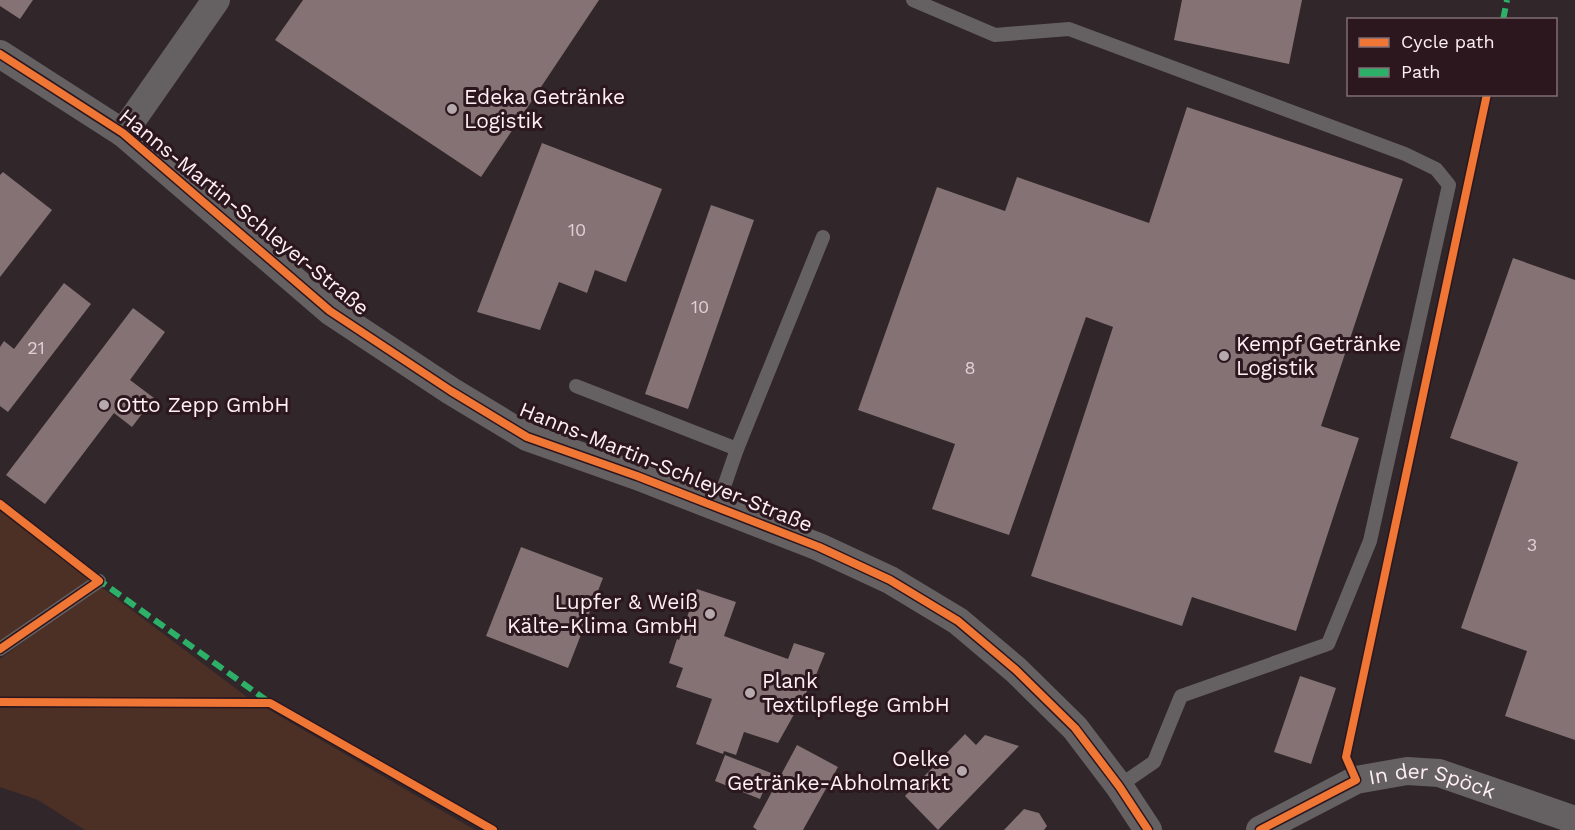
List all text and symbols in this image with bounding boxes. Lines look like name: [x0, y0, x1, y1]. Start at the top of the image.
legend: [1347, 18, 1557, 96]
text: Cycle path: [1401, 31, 1495, 52]
text: Path: [1401, 61, 1441, 82]
place label: Edeka Getränke Logistik: [464, 84, 625, 133]
marker: Edeka Getränke Logistik: [445, 102, 459, 116]
street label: Hanns-Martin-Schleyer-Straße: [114, 103, 374, 320]
house number: 10: [568, 219, 586, 240]
house number: 10: [691, 296, 709, 317]
place label: Kempf Getränke Logistik: [1236, 331, 1401, 380]
house number: 21: [27, 337, 45, 358]
marker: Kempf Getränke Logistik: [1217, 349, 1231, 363]
house number: 8: [964, 357, 976, 378]
place label: Otto Zepp GmbH: [116, 392, 290, 417]
street label: Hanns-Martin-Schleyer-Straße: [516, 396, 816, 537]
marker: Otto Zepp GmbH: [97, 398, 111, 412]
house number: 3: [1527, 534, 1537, 555]
place label: Lupfer & Weiß Kälte-Klima GmbH: [507, 589, 698, 638]
marker: Lupfer & Weiß Kälte-Klima GmbH: [703, 607, 717, 621]
place label: Plank Textilpflege GmbH: [762, 668, 950, 717]
marker: Plank Textilpflege GmbH: [743, 686, 757, 700]
place label: Oelke Getränke-Abholmarkt: [727, 746, 950, 795]
street label: In der Spöck: [1366, 758, 1499, 804]
marker: Oelke Getränke-Abholmarkt: [955, 764, 969, 778]

